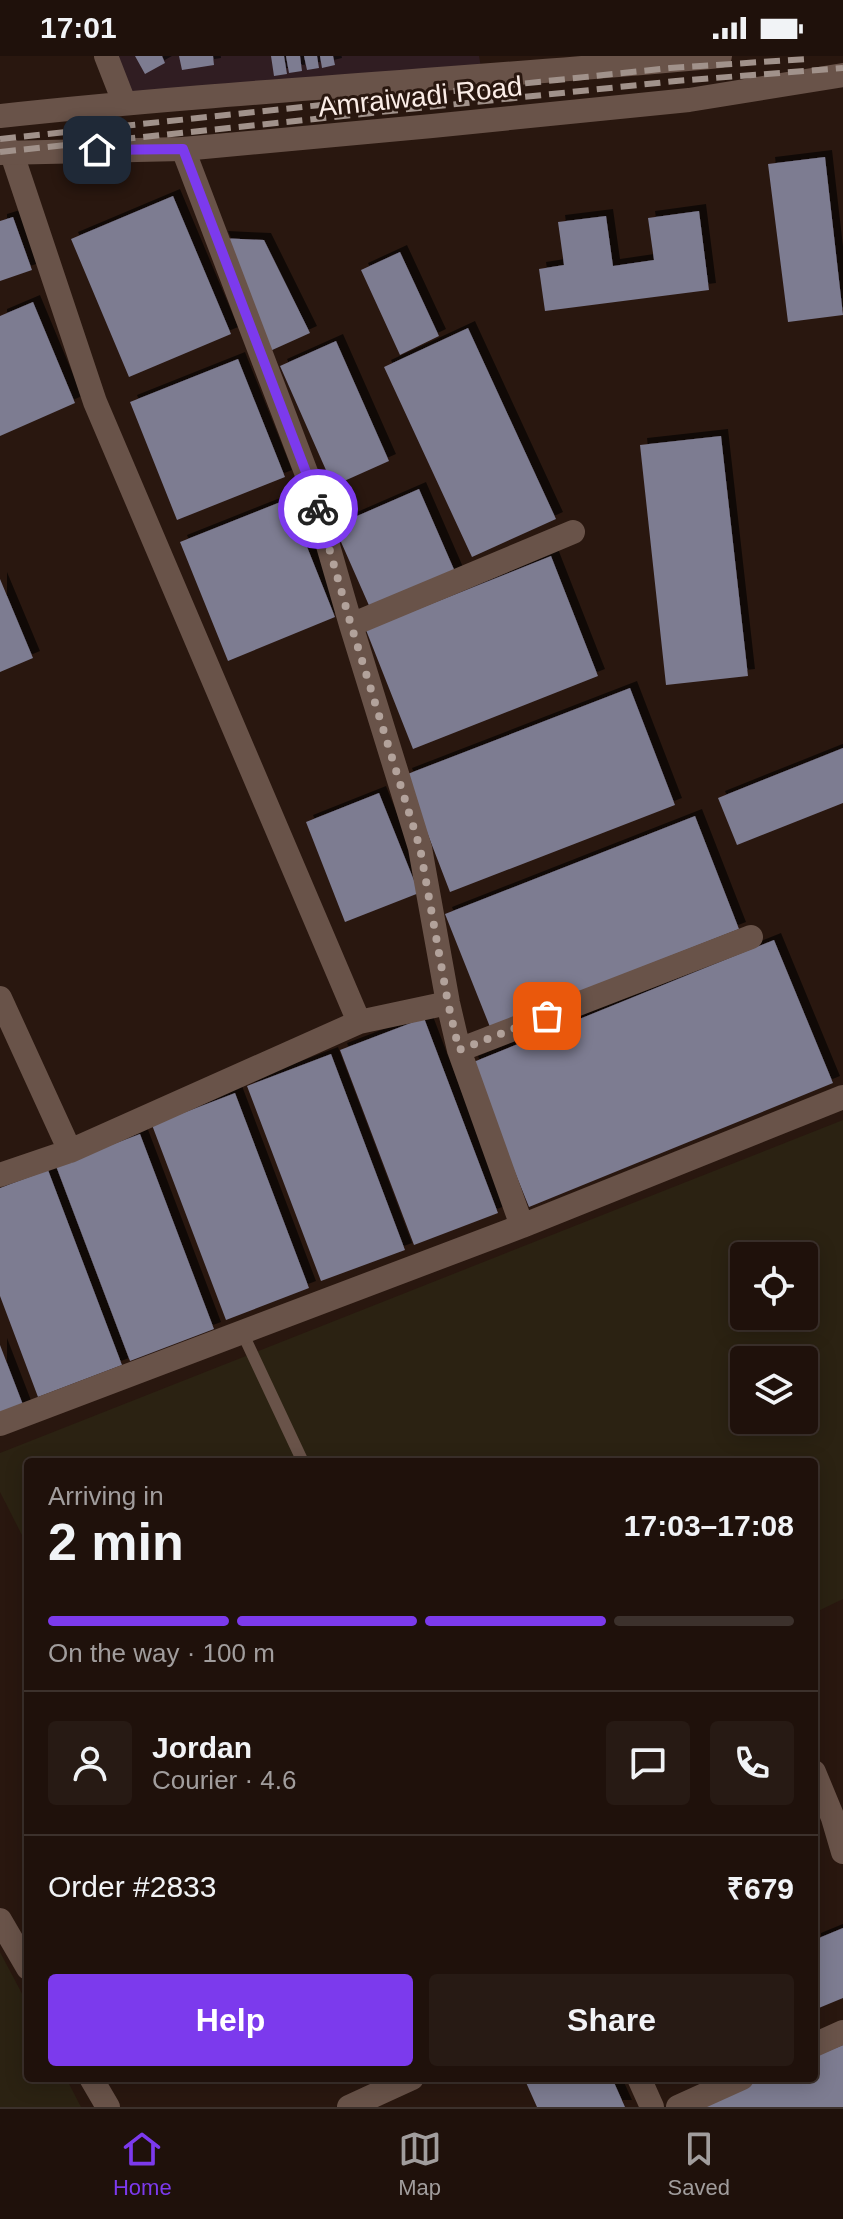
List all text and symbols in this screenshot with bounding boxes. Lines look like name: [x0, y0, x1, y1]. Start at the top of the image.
text: 17:01: [40, 11, 117, 44]
street label: Amraiwadi Road: [316, 70, 524, 123]
pin: [63, 116, 131, 184]
icon: home: [75, 128, 119, 172]
courier: [278, 469, 358, 549]
icon: bike: [296, 487, 340, 531]
pin: [513, 982, 581, 1050]
icon: bag: [525, 994, 569, 1038]
map controls: [730, 1242, 818, 1434]
button: locate: [730, 1242, 818, 1330]
button: layers: [730, 1346, 818, 1434]
text: Arriving in: [48, 1481, 164, 1511]
text: 17:03–17:08: [624, 1509, 794, 1542]
text: 2 min: [48, 1513, 184, 1571]
text: On the way · 100 m: [48, 1638, 275, 1668]
button: person: [48, 1721, 132, 1805]
button: chat: [606, 1721, 690, 1805]
button: phone: [710, 1721, 794, 1805]
text: Jordan: [152, 1731, 252, 1764]
text: Courier · 4.6: [152, 1765, 297, 1795]
text: Order #2833: [48, 1870, 216, 1903]
text: ₹679: [727, 1872, 794, 1905]
button: Help: [48, 1974, 413, 2066]
button: Share: [429, 1974, 794, 2066]
tab: Home: [113, 2127, 172, 2201]
tab: Map: [398, 2127, 442, 2201]
tab: Saved: [668, 2127, 730, 2201]

